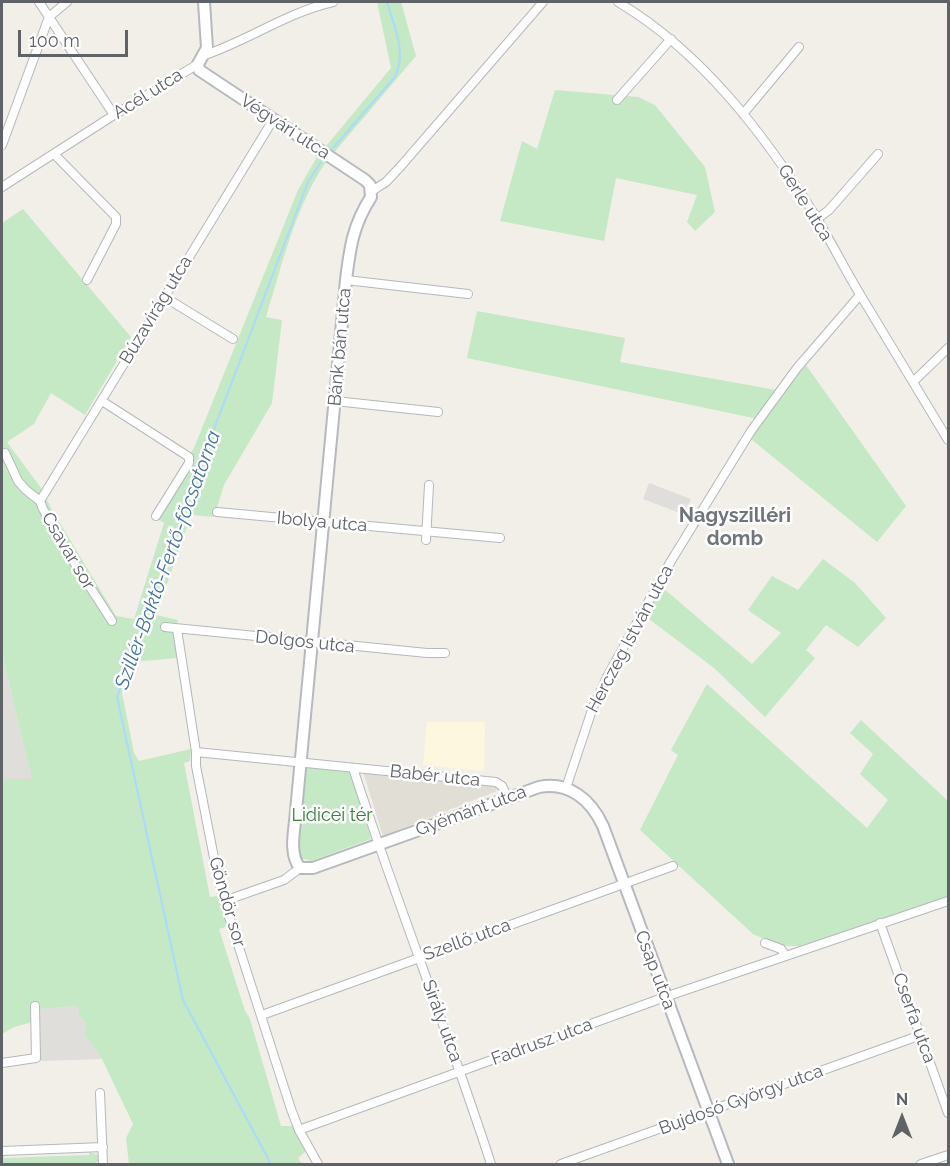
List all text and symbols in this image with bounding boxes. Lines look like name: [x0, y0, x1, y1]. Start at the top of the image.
scale bar: [21, 18, 130, 56]
text: 100 m: [29, 30, 80, 51]
street label: Acél utca: [109, 64, 187, 124]
street label: Végvári utca: [236, 90, 334, 164]
street label: Gerle utca: [773, 161, 837, 245]
street label: Búzavirág utca: [115, 252, 197, 368]
street label: Bánk bán utca: [324, 287, 356, 407]
water label: Szillér-Baktó-Fertő-főcsatorna: [110, 428, 226, 692]
district label: Nagyszilléri domb: [679, 504, 791, 551]
street label: Ibolya utca: [276, 507, 368, 537]
street label: Csavar sor: [37, 508, 99, 594]
street label: Herczeg István utca: [582, 561, 678, 717]
street label: Dolgos utca: [254, 626, 356, 658]
street label: Babér utca: [389, 761, 481, 791]
street label: Gyémánt utca: [413, 781, 529, 841]
park label: Lidicei tér: [291, 805, 373, 827]
street label: Göndör sor: [204, 855, 250, 949]
street label: Szellő utca: [420, 914, 514, 966]
street label: Csap utca: [630, 927, 680, 1013]
street label: Cserfa utca: [888, 970, 940, 1066]
street label: Sirály utca: [417, 977, 467, 1065]
street label: Fadrusz utca: [489, 1014, 595, 1070]
street label: Bujdosó György utca: [656, 1060, 826, 1140]
north arrow: [872, 1088, 932, 1148]
text: N: [896, 1090, 908, 1109]

